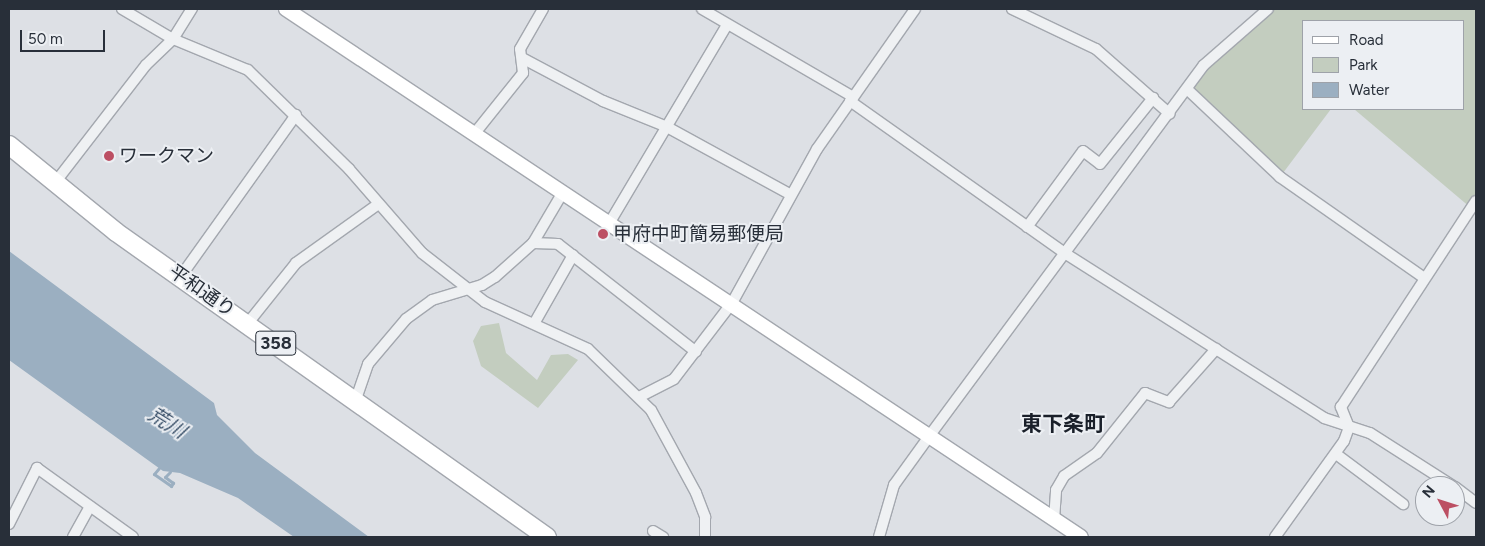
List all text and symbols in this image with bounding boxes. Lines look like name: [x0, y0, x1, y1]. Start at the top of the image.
scale bar: [22, 20, 108, 52]
legend: [1302, 20, 1465, 110]
text: 50 m: [28, 30, 63, 48]
text: Road: [1349, 31, 1384, 49]
text: Park: [1349, 56, 1378, 74]
text: Water: [1349, 81, 1389, 99]
place label: ワークマン: [119, 145, 214, 167]
marker: ワークマン: [103, 150, 115, 162]
place label: 甲府中町簡易郵便局: [613, 223, 784, 245]
marker: 甲府中町簡易郵便局: [597, 228, 609, 240]
street label: 平和通り: [164, 260, 240, 322]
road number: 358: [255, 328, 297, 358]
water label: 荒川: [144, 402, 190, 444]
district label: 東下条町: [1021, 411, 1105, 437]
north arrow: [1415, 476, 1465, 526]
text: N: [1419, 482, 1439, 501]

